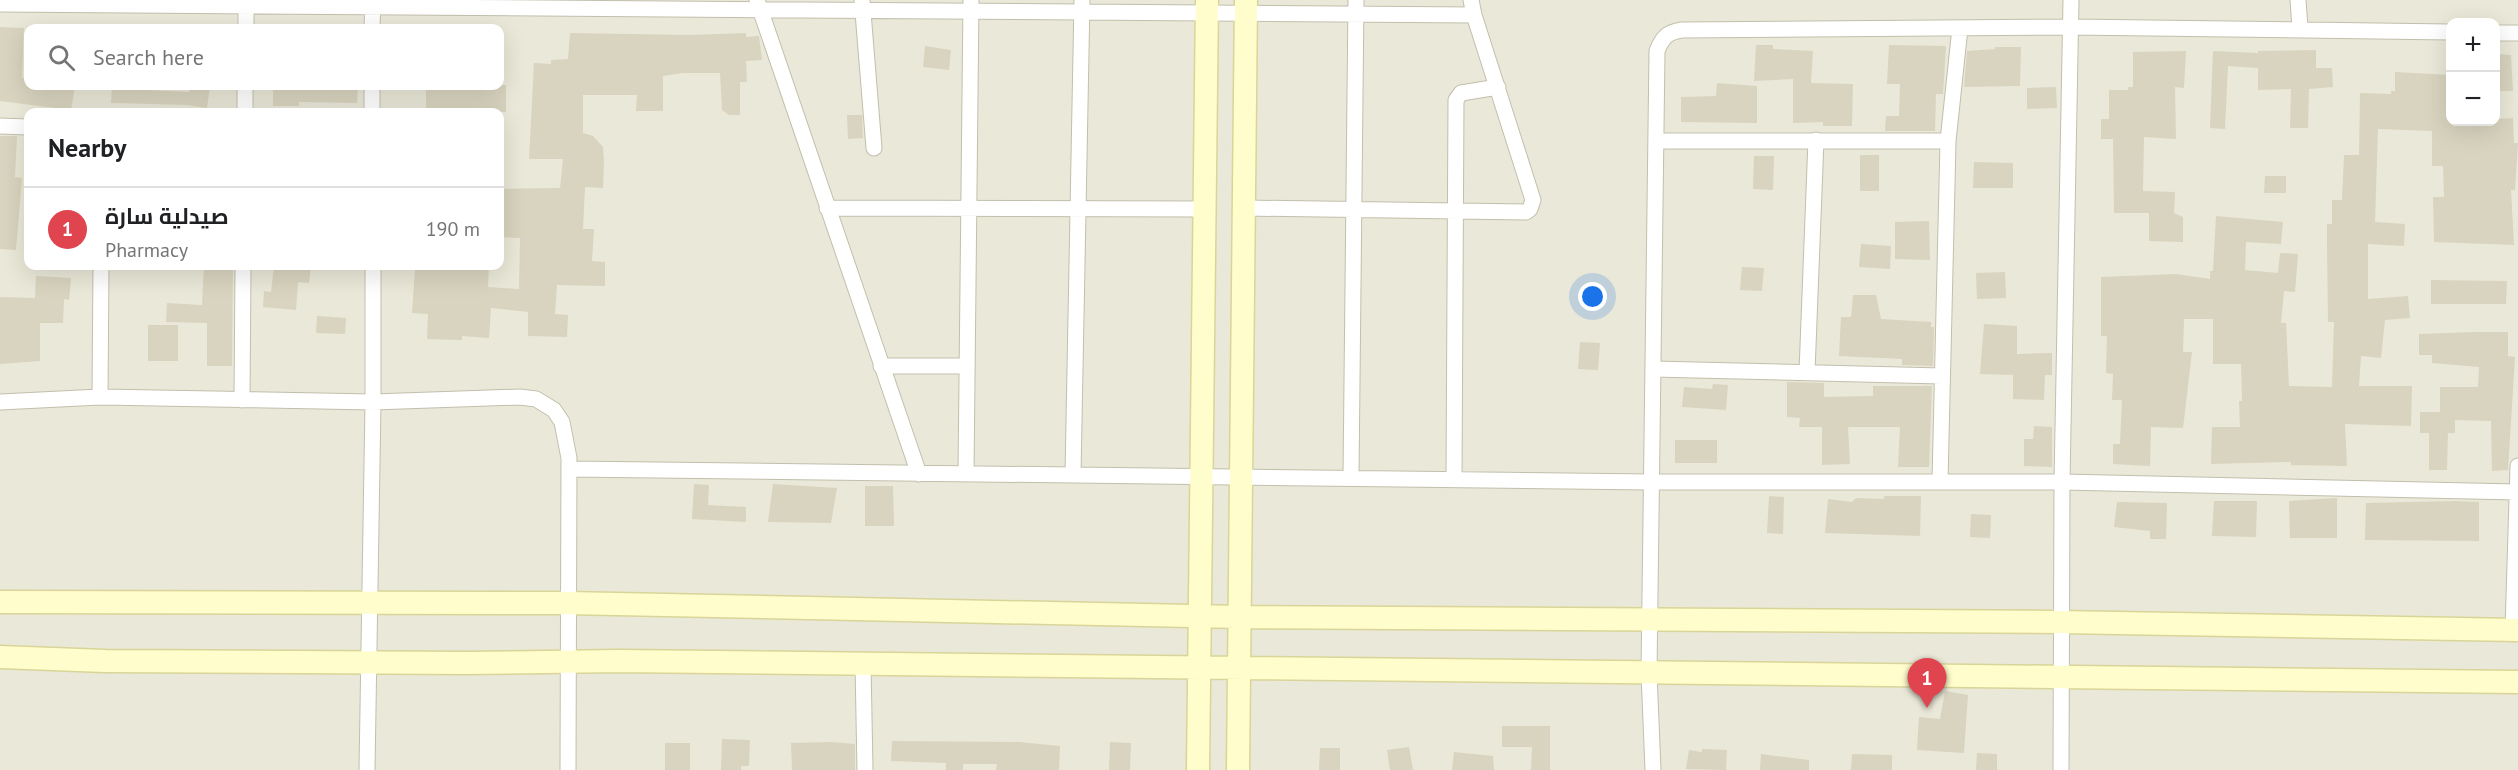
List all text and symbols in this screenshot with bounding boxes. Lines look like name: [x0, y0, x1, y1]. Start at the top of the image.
map controls: [2446, 18, 2500, 126]
button: +: [2446, 18, 2500, 72]
search box: [24, 24, 504, 90]
icon: search: [45, 41, 78, 74]
text: Search here: [93, 43, 204, 71]
button: −: [2446, 72, 2500, 126]
text: Nearby: [48, 131, 126, 164]
text: صيدلية سارة: [105, 202, 229, 230]
text: 1: [62, 216, 73, 242]
text: 190 m: [426, 216, 480, 242]
text: Pharmacy: [105, 237, 188, 263]
your location: [1578, 282, 1607, 311]
pin: 1: [1908, 658, 1946, 708]

